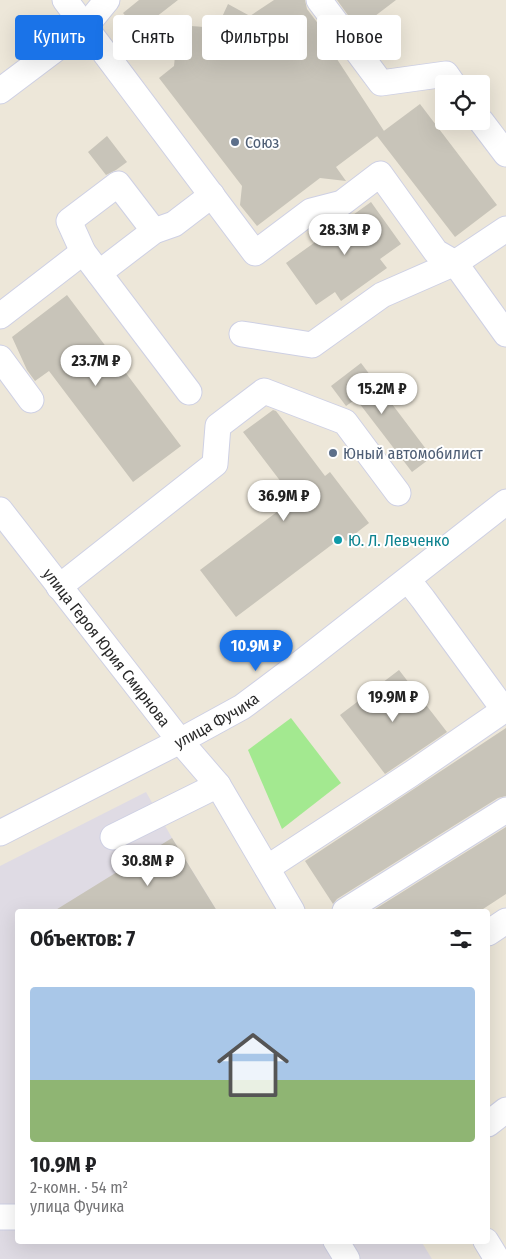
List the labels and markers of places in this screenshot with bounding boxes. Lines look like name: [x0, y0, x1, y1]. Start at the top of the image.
place label: Союз: [245, 133, 279, 152]
marker: Союз: [229, 136, 241, 148]
pin: 28.3M ₽: [299, 214, 391, 256]
pin: 23.7M ₽: [50, 344, 142, 387]
pin: 15.2M ₽: [336, 372, 428, 415]
place label: Юный автомобилист: [343, 444, 483, 463]
marker: Юный автомобилист: [327, 447, 339, 459]
pin: 36.9M ₽: [238, 480, 330, 522]
place label: Ю. Л. Левченко: [348, 531, 450, 550]
marker: Ю. Л. Левченко: [332, 534, 344, 546]
pin: 10.9M ₽: [210, 630, 302, 672]
pin: 19.9M ₽: [347, 680, 439, 723]
pin: 30.8M ₽: [102, 844, 194, 887]

